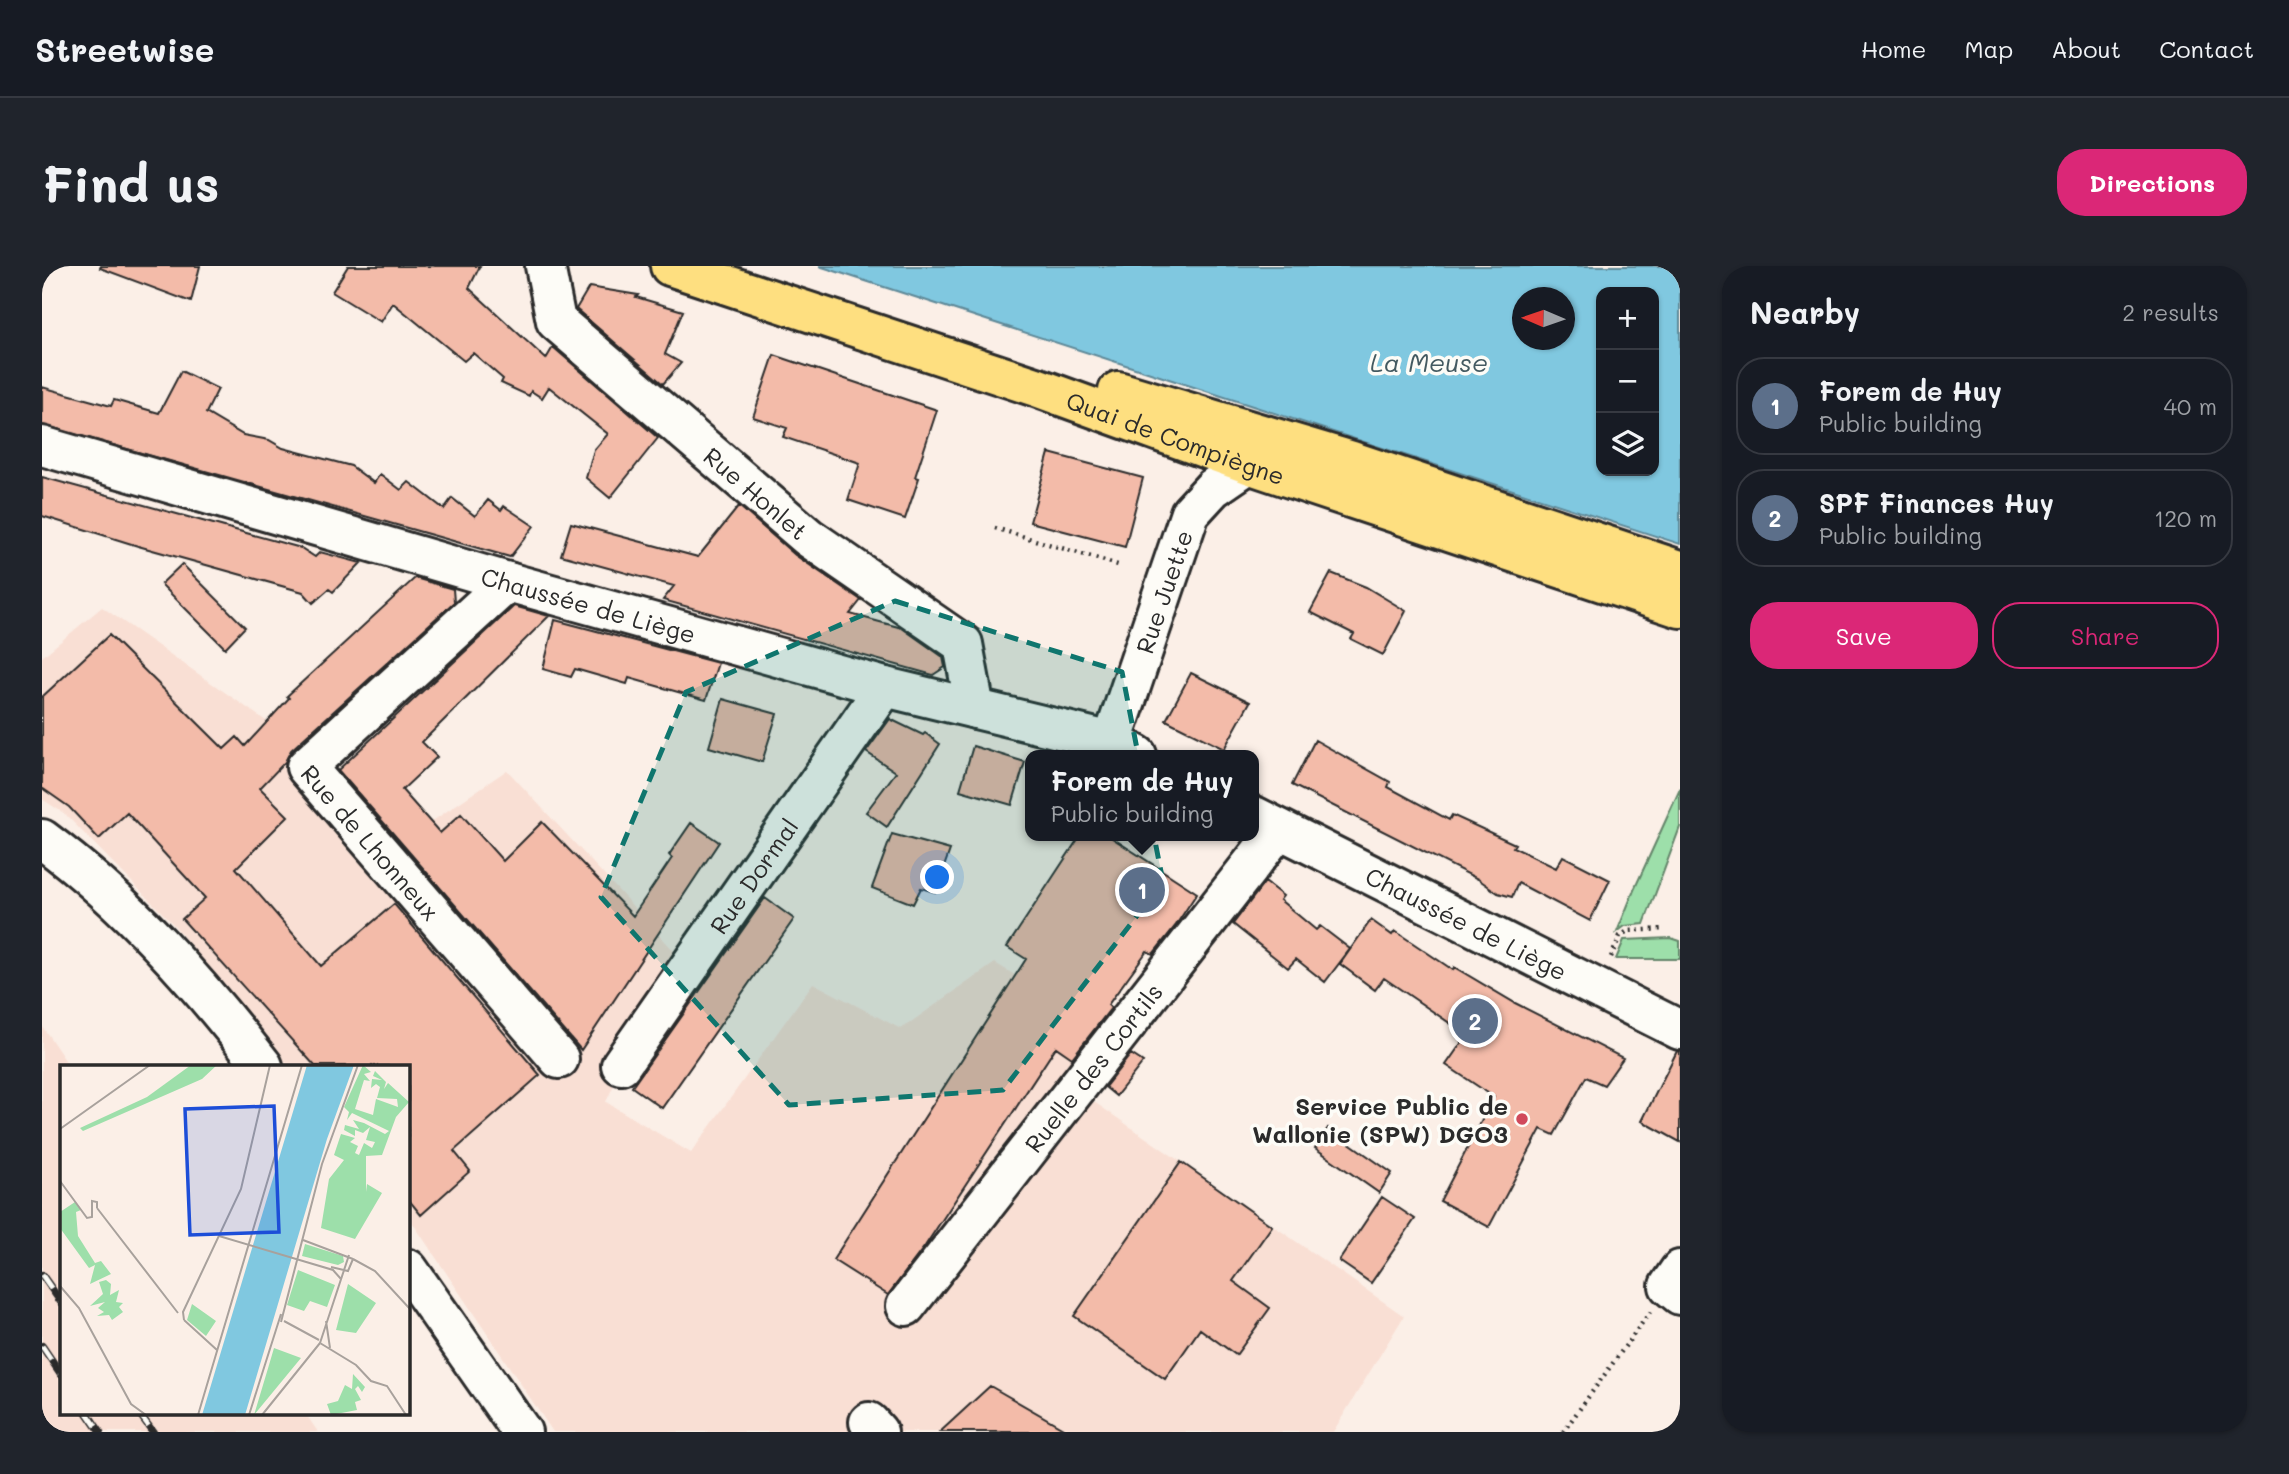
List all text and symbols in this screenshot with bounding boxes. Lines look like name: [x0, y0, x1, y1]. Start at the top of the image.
text: Streetwise: [35, 27, 214, 70]
text: Home: [1861, 33, 1926, 64]
text: Map: [1964, 33, 2013, 64]
text: About: [2051, 33, 2121, 64]
text: Contact: [2159, 33, 2254, 64]
button: Directions: [2057, 149, 2247, 216]
text: Find us: [42, 151, 220, 214]
north arrow: [1512, 287, 1575, 350]
map controls: [1596, 287, 1659, 476]
button: +: [1596, 287, 1659, 350]
text: Nearby: [1750, 292, 1860, 332]
text: 2 results: [2122, 297, 2219, 327]
water label: La Meuse: [1370, 345, 1488, 379]
button: −: [1596, 350, 1659, 413]
text: Forem de Huy: [1819, 374, 2002, 408]
street label: Quai de Compiègne: [1062, 384, 1289, 491]
text: 1: [1770, 391, 1780, 421]
text: 40 m: [2164, 391, 2217, 421]
text: Public building: [1819, 408, 1982, 438]
button: layers: [1596, 413, 1659, 476]
street label: Rue Honlet: [698, 440, 815, 546]
text: SPF Finances Huy: [1819, 486, 2054, 520]
text: 2: [1769, 503, 1781, 533]
text: 120 m: [2154, 503, 2217, 533]
text: Public building: [1819, 520, 1982, 550]
street label: Rue Juette: [1128, 526, 1199, 657]
street label: Chaussée de Liège: [478, 560, 699, 649]
button: Save: [1750, 602, 1978, 669]
button: Share: [1992, 602, 2219, 669]
popup: [1025, 750, 1259, 841]
street label: Rue de Lhonneux: [295, 758, 447, 926]
text: Forem de Huy: [1051, 764, 1233, 798]
text: Public building: [1051, 798, 1213, 828]
street label: Rue Dormal: [702, 812, 804, 939]
street label: Chaussée de Liège: [1361, 859, 1573, 986]
your location: [920, 860, 954, 894]
pin: 1: [1119, 864, 1165, 916]
street label: Ruelle des Cortils: [1017, 976, 1168, 1158]
pin: 2: [1452, 995, 1498, 1047]
inset map: [60, 1065, 410, 1414]
place label: Service Public de Wallonie (SPW) DGO3: [1252, 1090, 1508, 1149]
marker: Service Public de Wallonie (SPW) DGO3: [1514, 1111, 1530, 1127]

